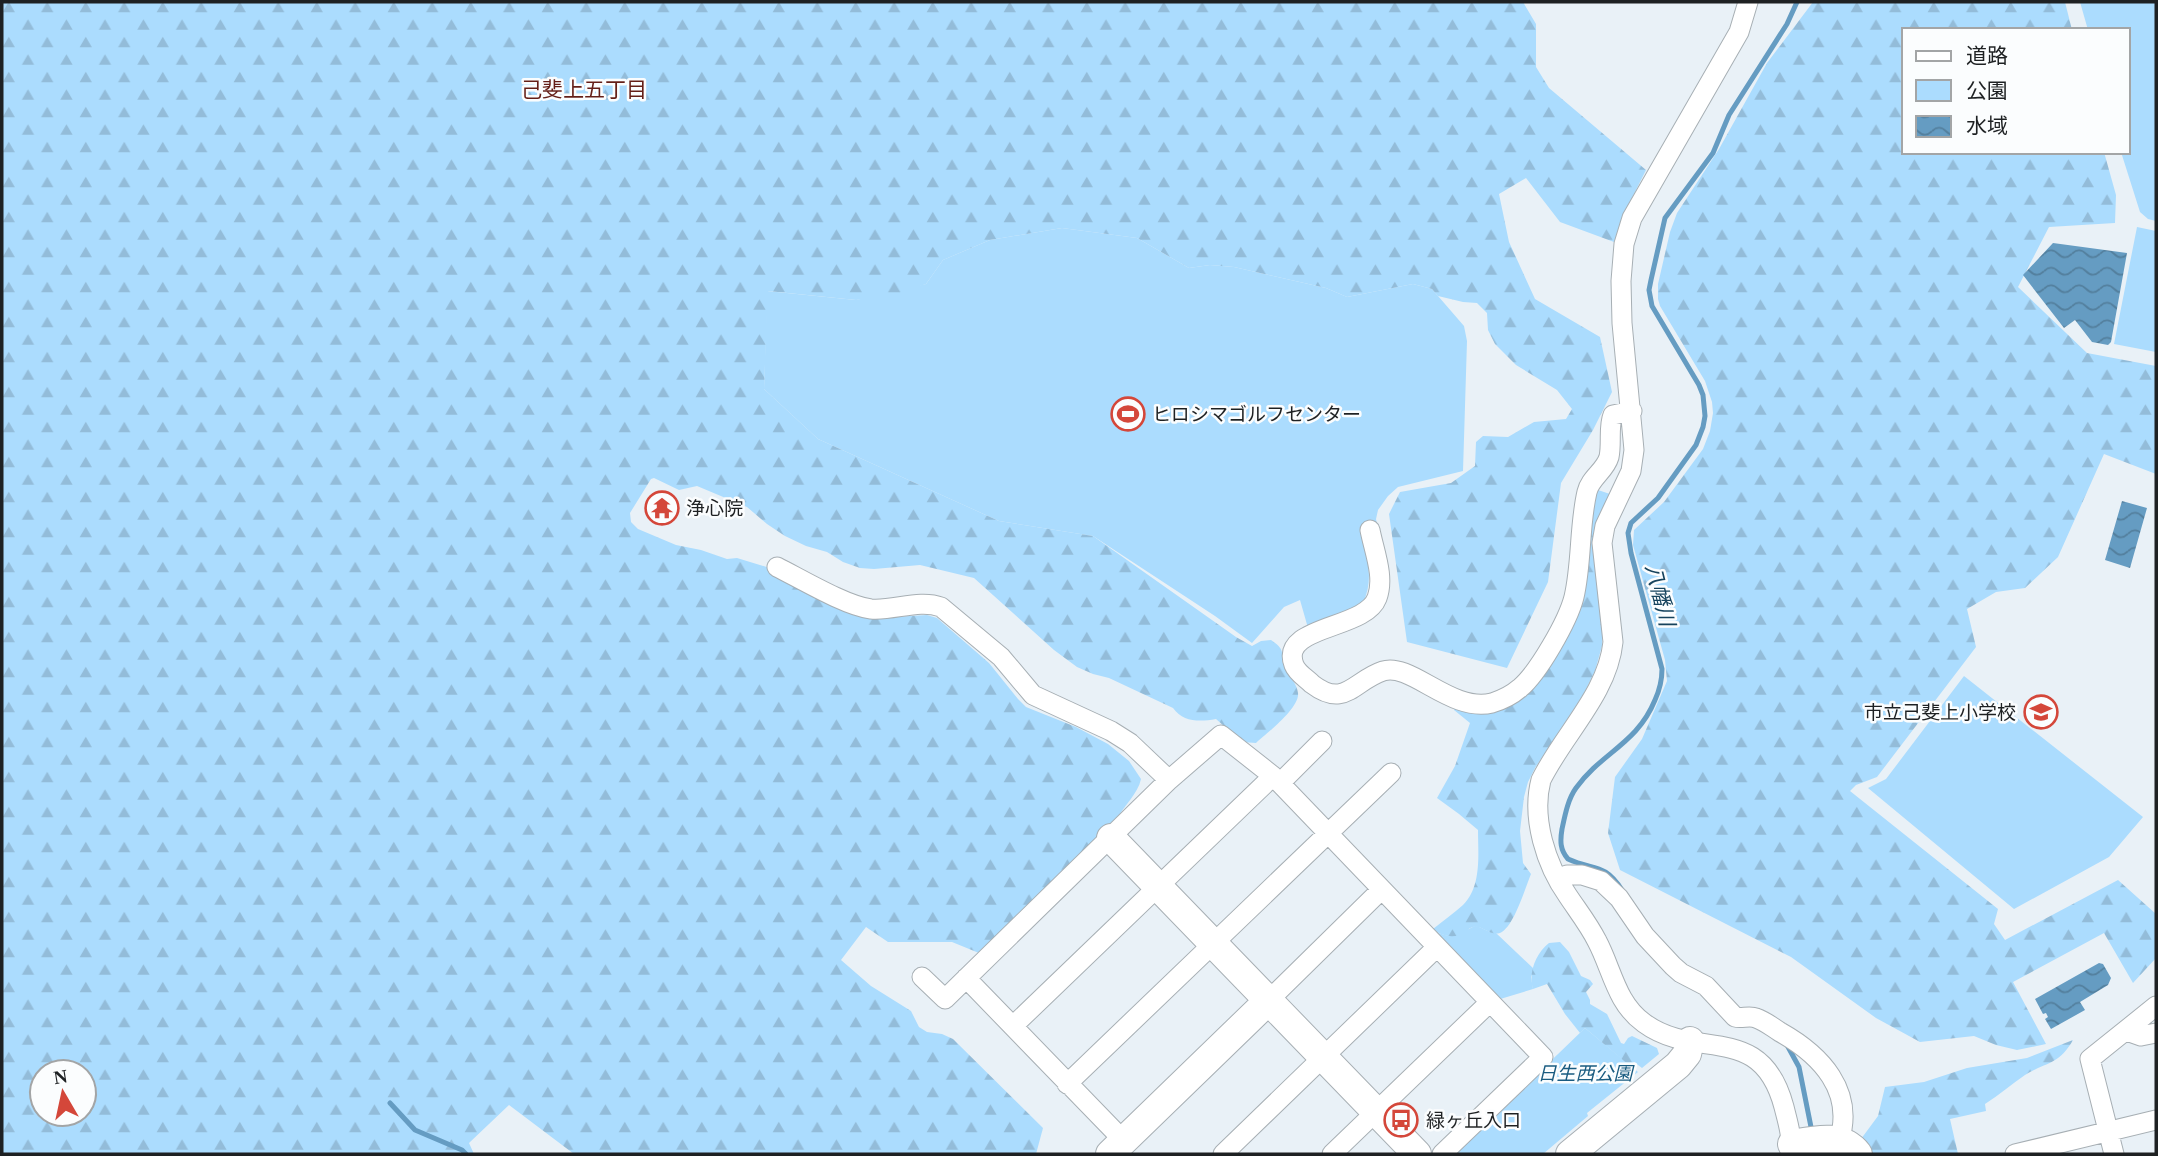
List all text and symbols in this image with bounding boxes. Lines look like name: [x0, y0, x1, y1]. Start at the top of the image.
legend: [1902, 28, 2130, 154]
text: 道路: [1966, 44, 2008, 68]
district label: 己斐上五丁目: [521, 78, 647, 102]
text: 公園: [1966, 79, 2008, 103]
text: 水域: [1966, 114, 2008, 138]
sports icon: ヒロシマゴルフセンター: [1109, 395, 1147, 433]
place label: ヒロシマゴルフセンター: [1152, 404, 1361, 425]
temple icon: 浄心院: [643, 489, 681, 527]
place label: 浄心院: [686, 498, 743, 519]
water label: 八幡川: [1641, 562, 1680, 630]
school or university icon: 市立己斐上小学校: [2022, 693, 2060, 731]
place label: 市立己斐上小学校: [1864, 702, 2016, 723]
north arrow: [28, 1058, 98, 1128]
park label: 日生西公園: [1537, 1063, 1635, 1084]
text: N: [52, 1065, 69, 1088]
bus stop icon: 緑ヶ丘入口: [1382, 1101, 1420, 1139]
place label: 緑ヶ丘入口: [1426, 1110, 1521, 1131]

